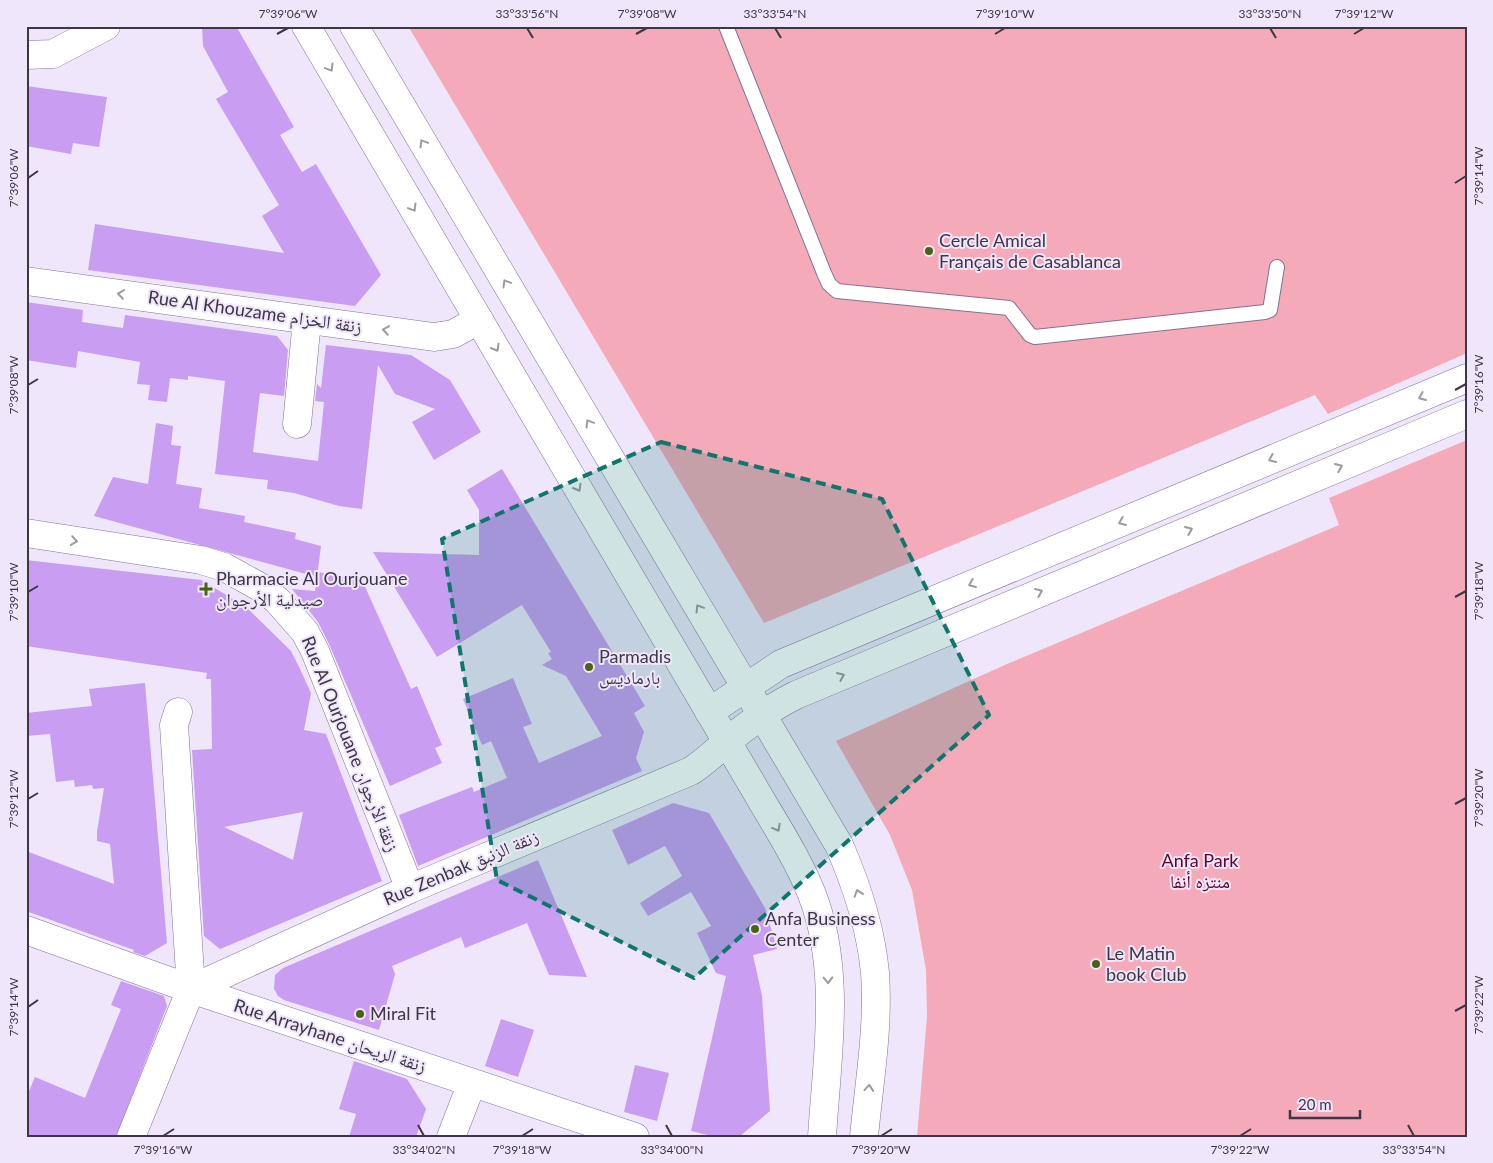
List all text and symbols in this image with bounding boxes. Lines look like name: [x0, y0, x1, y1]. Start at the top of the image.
text: 7°39'06"W: [258, 6, 318, 21]
text: 33°33'56"N: [496, 6, 558, 21]
text: 7°39'08"W: [617, 6, 677, 21]
text: 33°33'54"N: [744, 6, 806, 21]
text: 7°39'10"W: [975, 6, 1035, 21]
text: 33°33'50"N: [1239, 6, 1301, 21]
text: 7°39'12"W: [1334, 6, 1394, 21]
one-way arrow: [324, 63, 334, 72]
one-way arrow: [420, 140, 430, 149]
text: 7°39'14"W: [1471, 146, 1486, 206]
text: 7°39'06"W: [6, 148, 21, 208]
one-way arrow: [407, 203, 417, 212]
place label: Cercle Amical Français de Casablanca: [939, 229, 1121, 272]
marker: Cercle Amical Français de Casablanca: [923, 245, 935, 257]
one-way arrow: [502, 279, 512, 288]
street label: Rue Al Khouzame زنقة الخزام: [147, 285, 364, 339]
one-way arrow: [117, 289, 125, 300]
one-way arrow: [382, 326, 391, 336]
one-way arrow: [489, 343, 499, 352]
text: 7°39'16"W: [1471, 354, 1486, 414]
text: 7°39'08"W: [6, 355, 21, 415]
one-way arrow: [1418, 391, 1427, 401]
one-way arrow: [585, 419, 595, 428]
one-way arrow: [1268, 453, 1277, 464]
one-way arrow: [1334, 463, 1343, 474]
one-way arrow: [572, 483, 582, 492]
one-way arrow: [1118, 515, 1127, 526]
one-way arrow: [1184, 525, 1193, 536]
one-way arrow: [70, 535, 79, 545]
text: 7°39'18"W: [1471, 561, 1486, 621]
text: 7°39'10"W: [6, 562, 21, 622]
place label: Pharmacie Al Ourjouane صيدلية الأرجوان: [216, 567, 407, 611]
one-way arrow: [968, 578, 977, 588]
marker: Pharmacie Al Ourjouane صيدلية الأرجوان: [200, 583, 212, 595]
one-way arrow: [1034, 588, 1043, 598]
one-way arrow: [695, 604, 705, 613]
street label: Rue Al Ourjouane زنقة الأرجوان: [297, 632, 404, 855]
place label: Parmadis بارماديس: [599, 645, 671, 689]
marker: Parmadis بارماديس: [583, 661, 595, 673]
one-way arrow: [836, 672, 845, 682]
text: 7°39'20"W: [1471, 768, 1486, 828]
text: 7°39'12"W: [6, 769, 21, 829]
one-way arrow: [771, 823, 781, 832]
street label: Rue Zenbak زنقة الزنبق: [380, 824, 542, 911]
park label: Anfa Park منتزه أنفا: [1161, 849, 1239, 892]
one-way arrow: [853, 889, 863, 898]
place label: Anfa Business Center: [765, 907, 876, 950]
marker: Anfa Business Center: [749, 923, 761, 935]
place label: Le Matin book Club: [1106, 942, 1187, 985]
marker: Le Matin book Club: [1090, 958, 1102, 970]
text: 7°39'22"W: [1471, 975, 1486, 1035]
text: 7°39'14"W: [6, 977, 21, 1037]
one-way arrow: [823, 977, 834, 985]
street label: Rue Arrayhane زنقة الريحان: [231, 994, 429, 1078]
place label: Miral Fit: [370, 1002, 437, 1024]
marker: Miral Fit: [354, 1008, 366, 1020]
one-way arrow: [863, 1084, 874, 1092]
scale bar: [1290, 1088, 1360, 1120]
text: 20 m: [1298, 1095, 1332, 1113]
text: 7°39'16"W: [133, 1142, 193, 1157]
text: 33°34'02"N: [393, 1142, 455, 1157]
text: 7°39'18"W: [492, 1142, 552, 1157]
text: 33°34'00"N: [641, 1142, 703, 1157]
text: 7°39'20"W: [851, 1142, 911, 1157]
text: 7°39'22"W: [1210, 1142, 1270, 1157]
text: 33°33'54"N: [1383, 1142, 1445, 1157]

